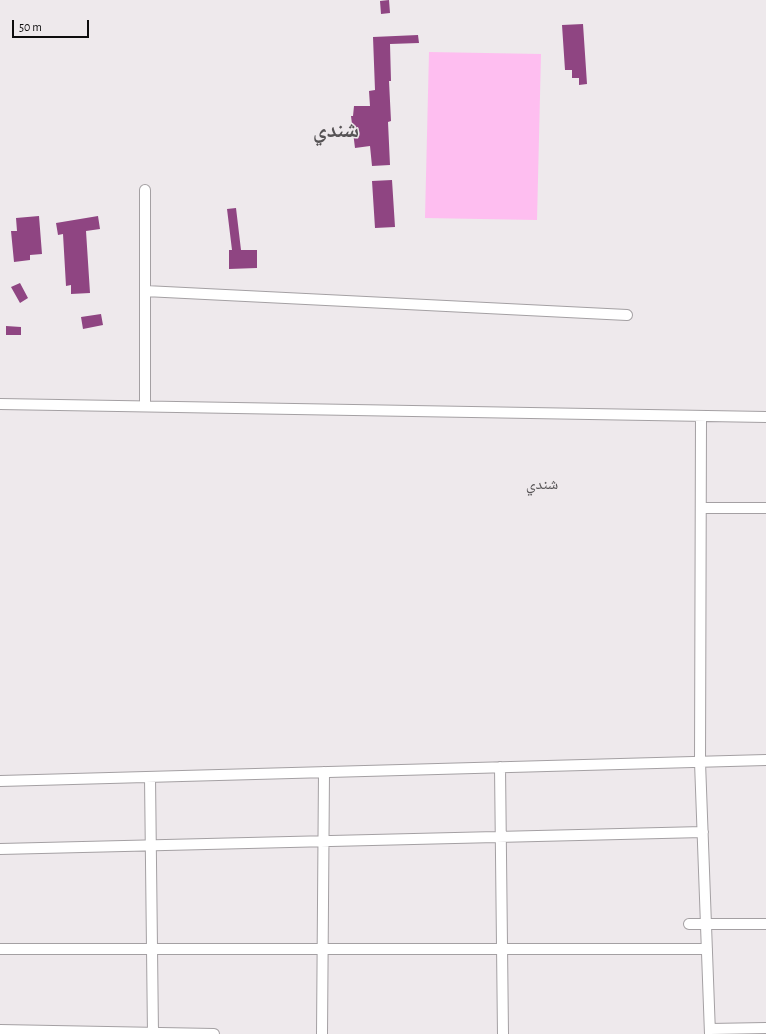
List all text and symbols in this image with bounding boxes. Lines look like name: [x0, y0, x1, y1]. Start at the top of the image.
scale bar: [14, 12, 91, 38]
text: 50 m: [19, 21, 42, 33]
district label: شندي: [313, 117, 359, 143]
district label: شندي: [526, 474, 558, 494]

